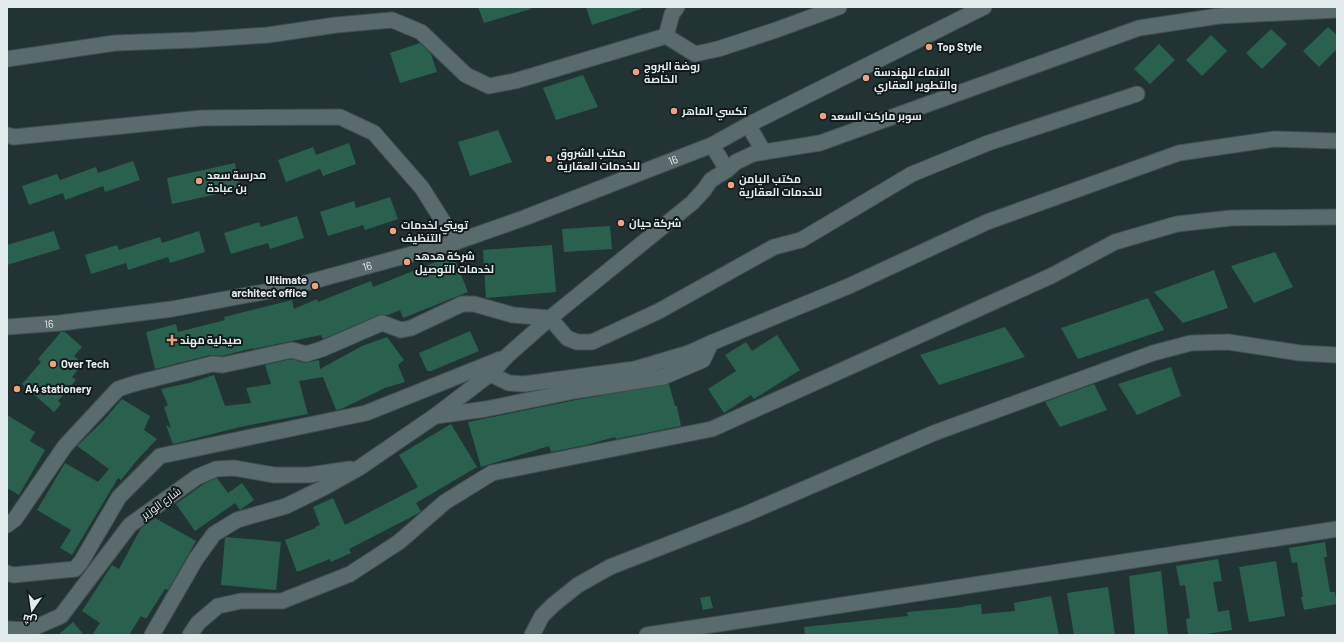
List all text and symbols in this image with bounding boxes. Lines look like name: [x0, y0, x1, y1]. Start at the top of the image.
place label: Top Style: [937, 40, 982, 53]
marker: Top Style: [924, 42, 934, 52]
place label: روضة البروج الخاصة: [644, 59, 700, 85]
place label: الانماء للهندسة والتطوير العقاري: [874, 65, 957, 95]
marker: روضة البروج الخاصة: [631, 67, 641, 77]
marker: الانماء للهندسة والتطوير العقاري: [861, 73, 871, 83]
place label: تكسي الماهر: [681, 104, 748, 121]
marker: تكسي الماهر: [669, 106, 679, 116]
place label: سوبر ماركت السعد: [831, 109, 922, 124]
marker: سوبر ماركت السعد: [818, 111, 828, 121]
place label: مكتب الشروق للخدمات العقارية: [557, 146, 640, 173]
street label: 16: [666, 152, 680, 167]
marker: مكتب الشروق للخدمات العقارية: [544, 154, 554, 164]
place label: مدرسة سعد بن عبادة: [207, 168, 266, 195]
place label: مكتب اليامن للخدمات العقارية: [739, 172, 822, 199]
marker: مدرسة سعد بن عبادة: [194, 176, 204, 186]
marker: مكتب اليامن للخدمات العقارية: [726, 180, 736, 190]
place label: شركة حيان: [629, 216, 682, 230]
place label: تويتي لخدمات التنظيف: [401, 218, 469, 245]
marker: شركة حيان: [616, 218, 626, 228]
marker: تويتي لخدمات التنظيف: [388, 226, 398, 236]
place label: شركة هدهد لخدمات التوصيل: [415, 249, 494, 277]
marker: شركة هدهد لخدمات التوصيل: [402, 257, 412, 267]
street label: 16: [361, 258, 374, 273]
place label: Ultimate architect office: [231, 273, 307, 299]
marker: Ultimate architect office: [310, 281, 320, 291]
street label: 16: [44, 316, 54, 330]
place label: صيدلية مهند: [180, 333, 242, 348]
marker: صيدلية مهند: [167, 335, 177, 345]
place label: Over Tech: [61, 357, 109, 370]
marker: Over Tech: [48, 359, 58, 369]
place label: A4 stationery: [25, 382, 92, 395]
marker: A4 stationery: [12, 384, 22, 394]
street label: شارع الوزير: [138, 484, 184, 524]
north arrow: [12, 590, 52, 630]
text: ش: [21, 611, 38, 628]

